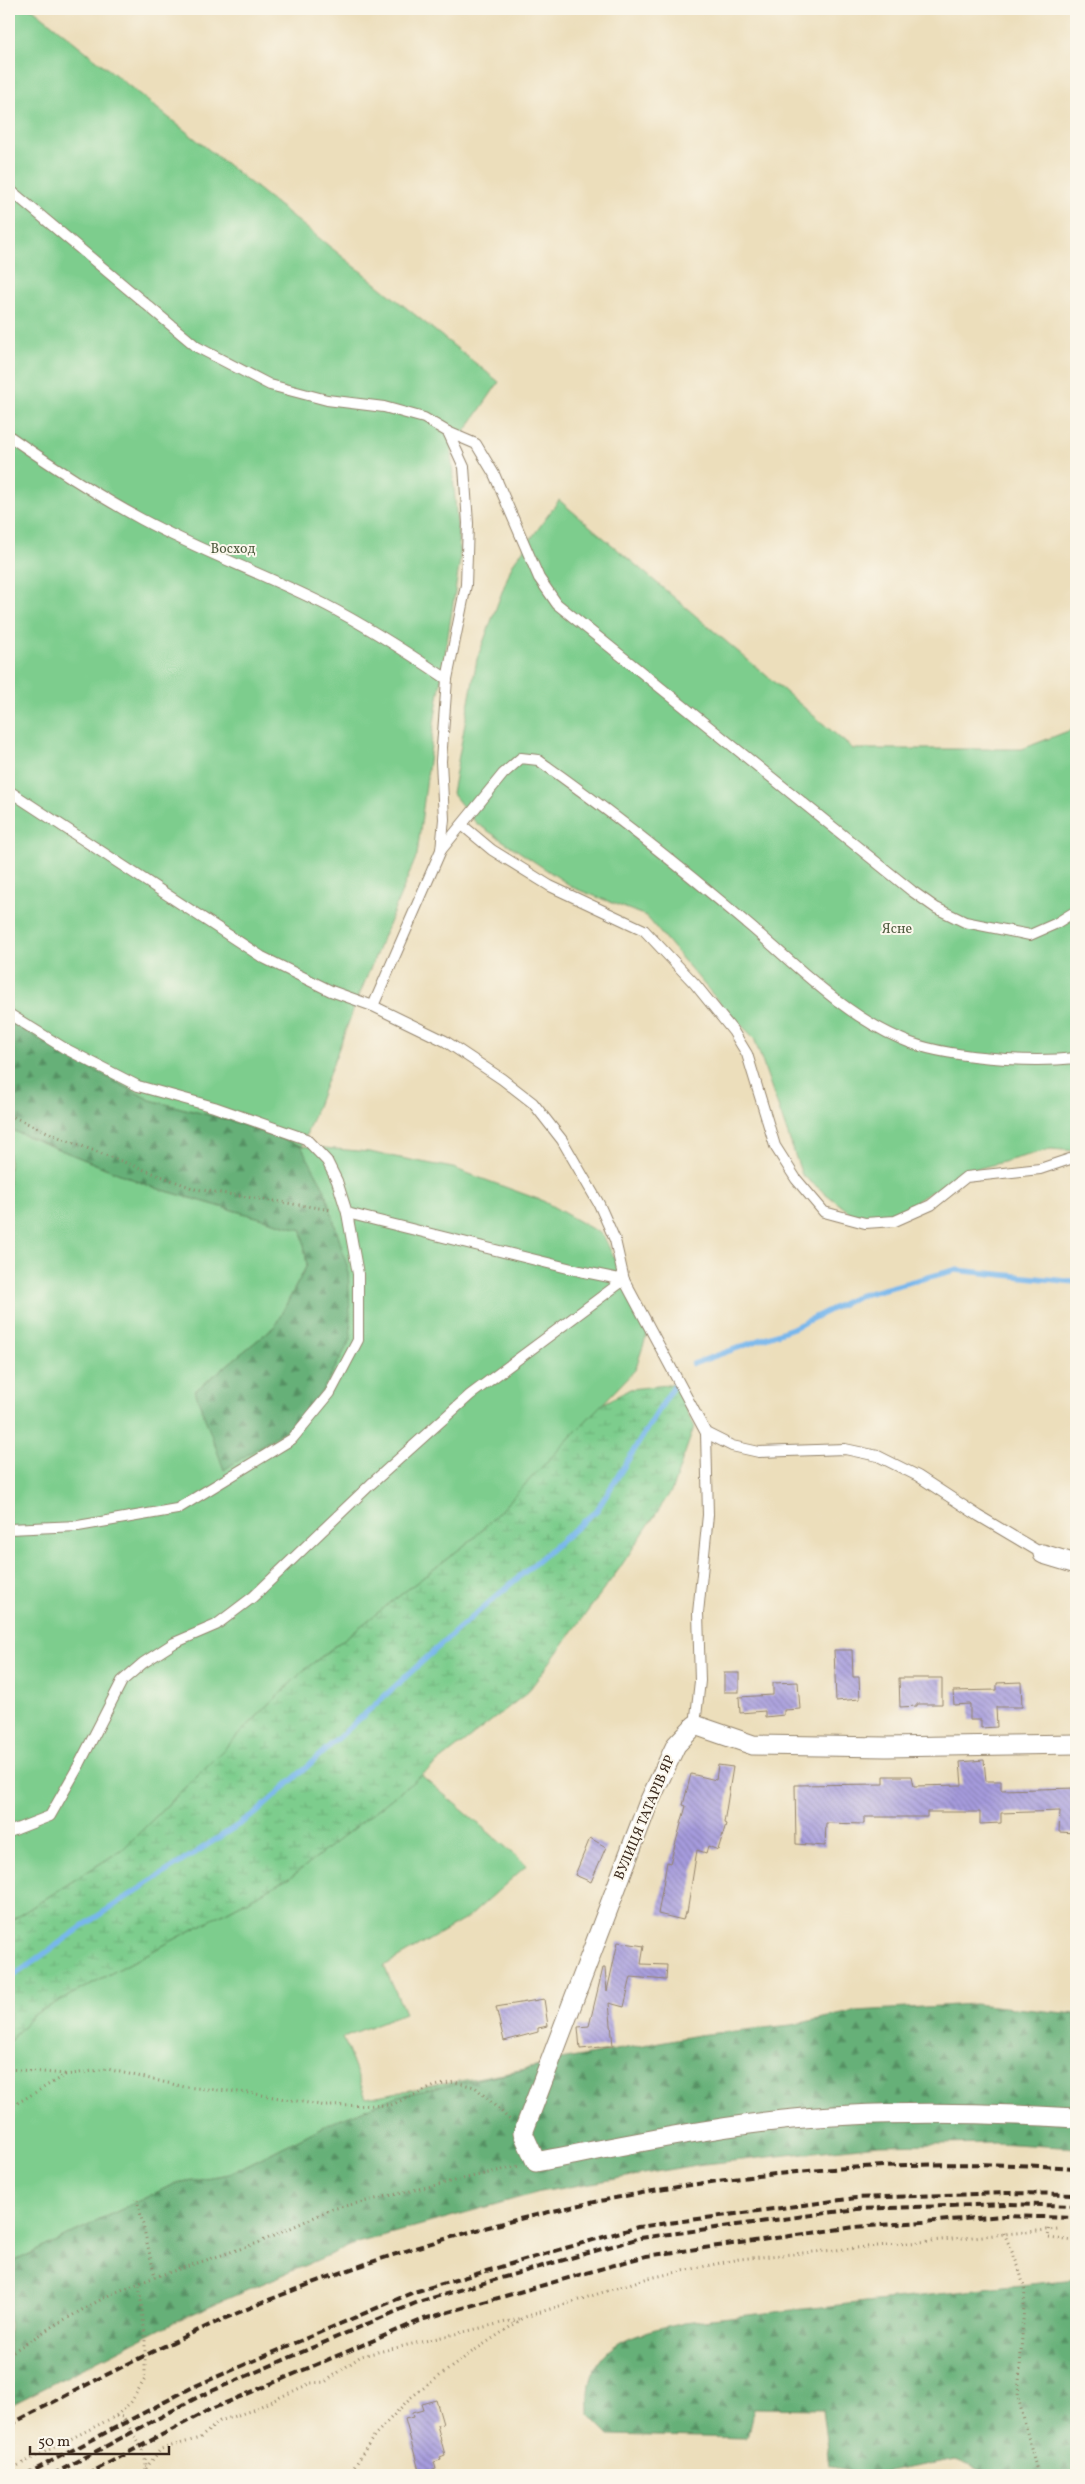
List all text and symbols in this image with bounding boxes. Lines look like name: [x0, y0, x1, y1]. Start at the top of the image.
park label: Восход: [211, 540, 255, 559]
park label: Ясне: [882, 920, 913, 939]
street label: ВУЛИЦЯ ТАТАРІВ ЯР: [610, 1753, 680, 1883]
scale bar: [30, 2424, 169, 2456]
text: 50 m: [38, 2432, 70, 2453]

